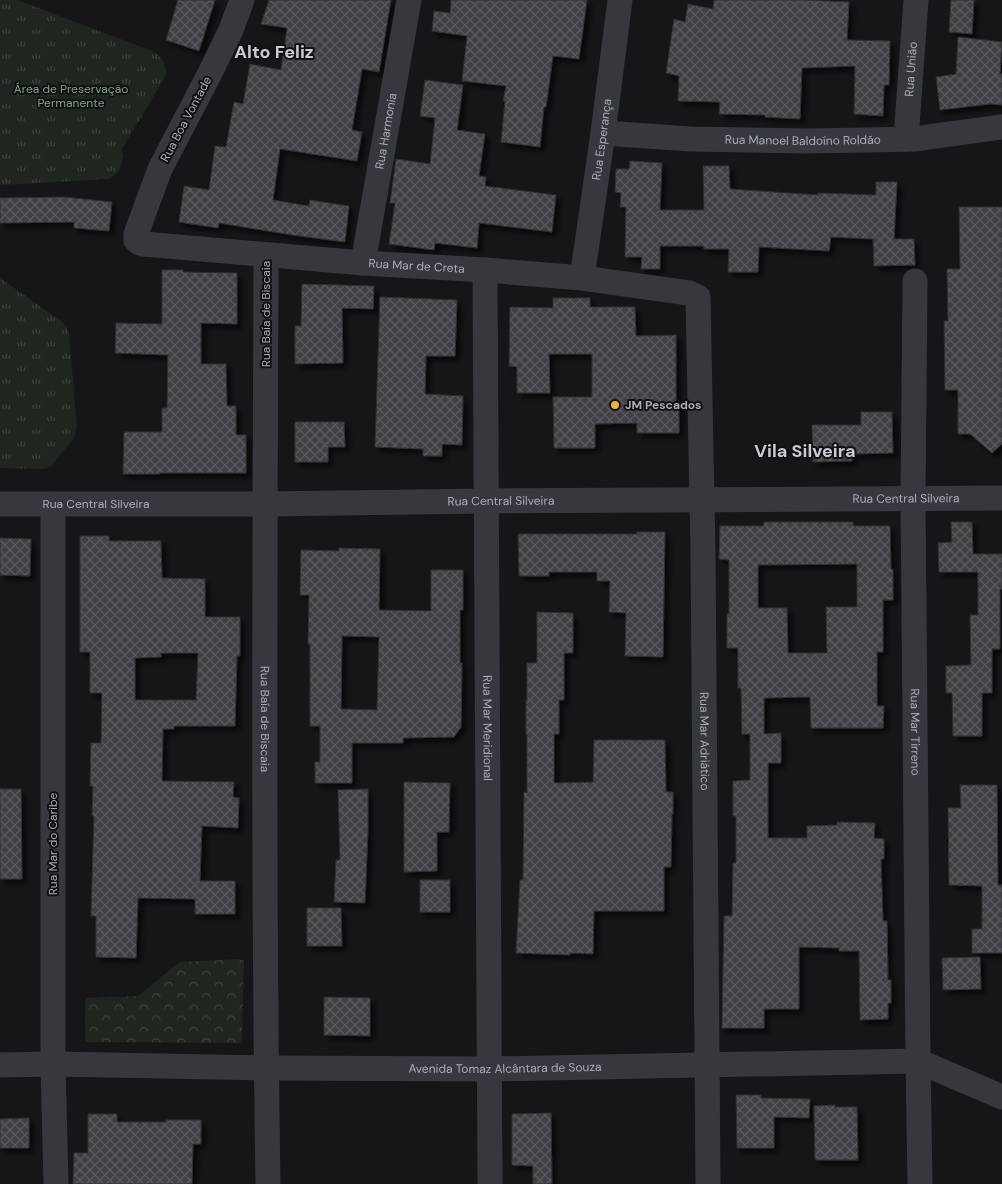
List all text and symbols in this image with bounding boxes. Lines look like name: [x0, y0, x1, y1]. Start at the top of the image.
district label: Alto Feliz: [234, 40, 314, 64]
street label: Rua União: [901, 41, 921, 97]
street label: Rua Boa Vontade: [157, 73, 215, 165]
park label: Área de Preservação Permanente: [14, 81, 128, 111]
street label: Rua Harmonia: [372, 92, 401, 170]
street label: Rua Esperança: [588, 98, 615, 181]
street label: Rua Manoel Baldoíno Roldão: [725, 132, 881, 149]
street label: Rua Mar de Creta: [368, 255, 465, 277]
street label: Rua Baía de Biscaia: [258, 261, 274, 367]
place label: JM Pescados: [625, 397, 702, 413]
marker: JM Pescados: [609, 399, 621, 411]
district label: Vila Silveira: [754, 439, 856, 463]
street label: Rua Central Silveira: [852, 490, 960, 507]
street label: Rua Central Silveira: [447, 493, 555, 510]
street label: Rua Central Silveira: [43, 496, 149, 512]
street label: Rua Baía de Biscaia: [257, 666, 273, 772]
street label: Rua Mar Meridional: [479, 675, 496, 781]
street label: Rua Mar Tirreno: [907, 688, 923, 776]
street label: Rua Mar Adriático: [696, 692, 713, 791]
street label: Rua Mar do Caribe: [45, 793, 61, 895]
street label: Avenida Tomaz Alcântara de Souza: [408, 1059, 602, 1077]

